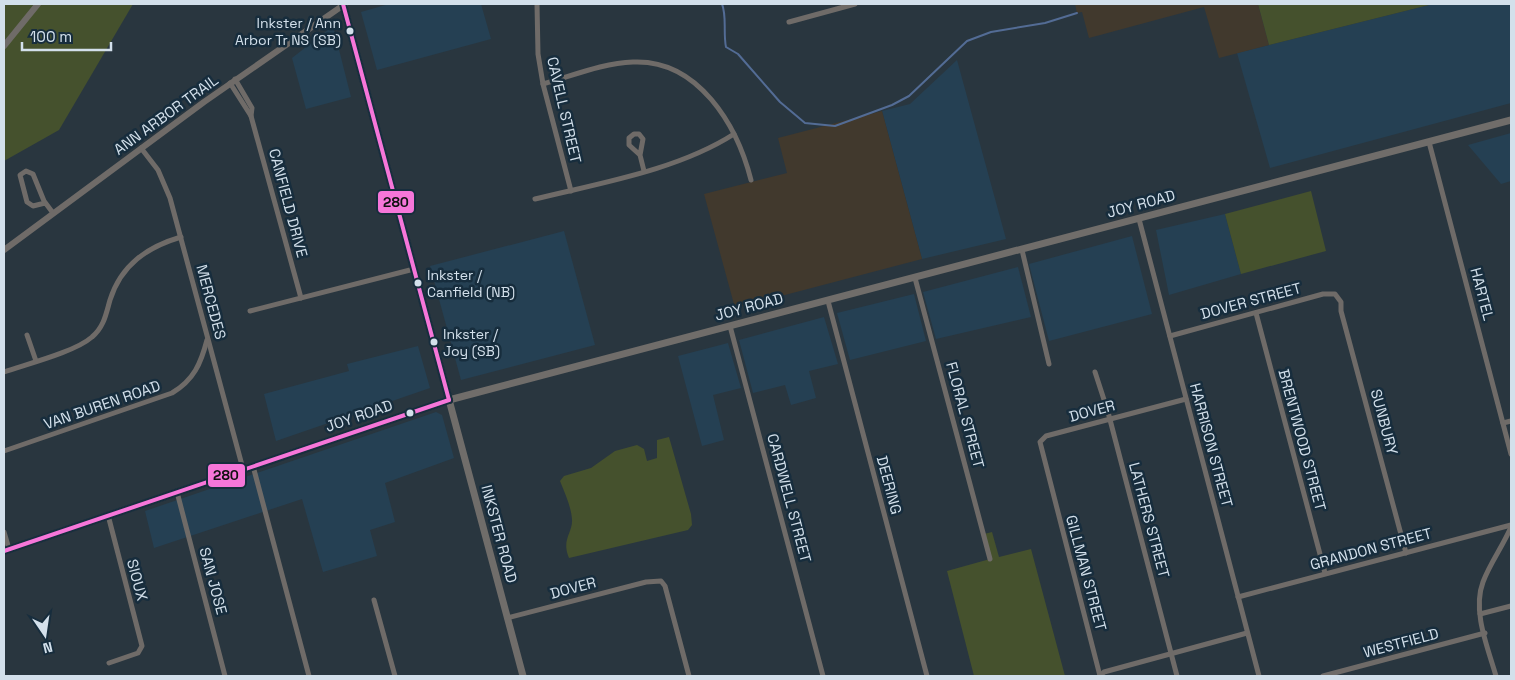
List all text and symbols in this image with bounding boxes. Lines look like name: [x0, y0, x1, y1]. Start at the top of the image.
place label: Inkster / Ann Arbor Tr NS (SB): [235, 14, 341, 49]
scale bar: [22, 20, 111, 52]
marker: Inkster / Ann Arbor Tr NS (SB): [345, 26, 355, 36]
text: 100 m: [30, 27, 72, 46]
street label: CAVELL STREET: [543, 55, 586, 165]
street label: ANN ARBOR TRAIL: [110, 70, 222, 159]
street label: CANFIELD DRIVE: [265, 146, 312, 259]
street label: JOY ROAD: [1105, 185, 1177, 222]
line badge: 280: [377, 190, 415, 214]
text: 280: [383, 193, 409, 211]
street label: MERCEDES: [192, 262, 231, 341]
street label: HARTEL: [1466, 265, 1499, 322]
place label: Inkster / Canfield (NB): [427, 266, 515, 301]
marker: Inkster / Canfield (NB): [413, 278, 423, 288]
street label: DOVER STREET: [1198, 278, 1303, 323]
street label: JOY ROAD: [713, 288, 785, 325]
place label: Inkster / Joy (SB): [443, 325, 500, 360]
marker: Inkster / Joy (SB): [429, 337, 439, 347]
street label: FLORAL STREET: [942, 360, 989, 470]
street label: BRENTWOOD STREET: [1274, 367, 1331, 513]
street label: VAN BUREN ROAD: [41, 376, 163, 433]
street label: HARRISON STREET: [1186, 381, 1237, 509]
street label: SUNBURY: [1367, 387, 1402, 457]
street label: JOY ROAD: [323, 395, 395, 436]
street label: DOVER: [1067, 395, 1117, 426]
unlabelled marker: [405, 408, 415, 418]
street label: CARDWELL STREET: [763, 431, 816, 564]
street label: DEERING: [873, 454, 906, 516]
street label: LATHERS STREET: [1125, 460, 1174, 580]
line badge: 280: [207, 463, 246, 488]
text: 280: [213, 466, 239, 484]
street label: INKSTER ROAD: [477, 483, 522, 585]
street label: GILLMAN STREET: [1062, 513, 1111, 633]
street label: GRANDON STREET: [1308, 523, 1434, 574]
street label: SAN JOSE: [195, 545, 232, 617]
street label: SIOUX: [123, 557, 152, 603]
street label: DOVER: [548, 572, 598, 603]
north arrow: [20, 610, 70, 660]
street label: WESTFIELD: [1361, 623, 1441, 662]
text: N: [41, 638, 55, 657]

